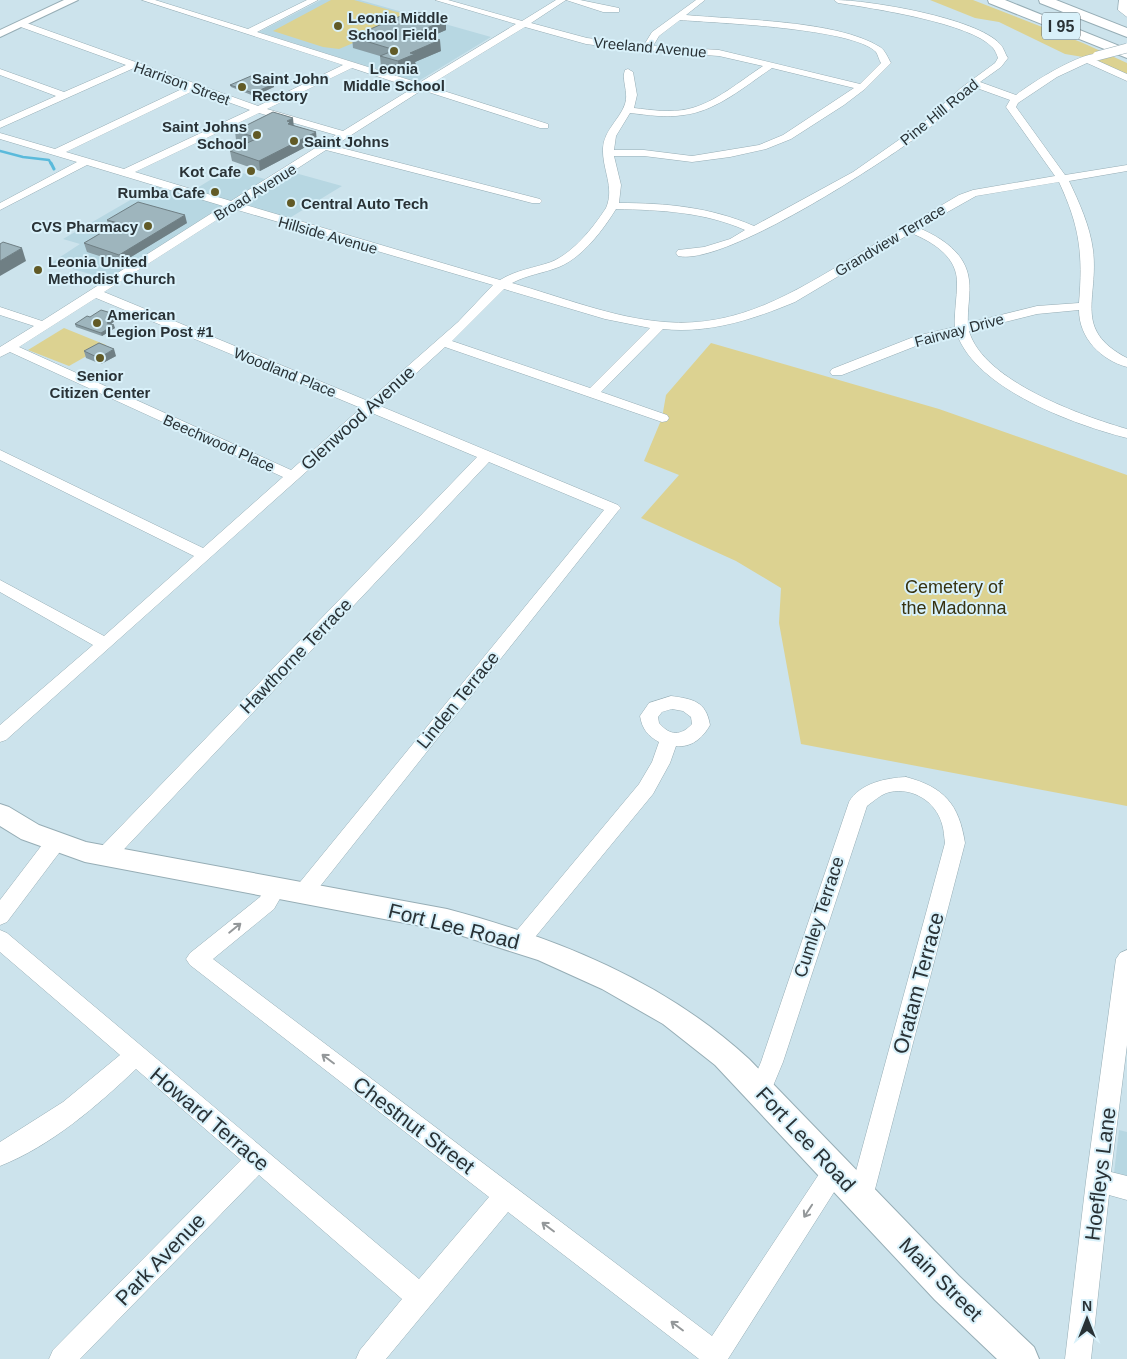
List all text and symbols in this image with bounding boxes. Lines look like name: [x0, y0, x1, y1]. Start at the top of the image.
place label: Leonia Middle School Field: [348, 9, 448, 43]
road number: I 95: [1042, 12, 1080, 40]
marker: Leonia Middle School Field: [332, 20, 344, 32]
street label: Vreeland Avenue: [593, 34, 707, 60]
marker: Leonia Middle School: [388, 45, 400, 57]
street label: Harrison Street: [132, 58, 233, 109]
place label: Leonia Middle School: [343, 60, 445, 94]
place label: Saint John Rectory: [252, 70, 329, 104]
street label: Pine Hill Road: [897, 75, 981, 149]
marker: Saint John Rectory: [236, 81, 248, 93]
place label: Saint Johns School: [162, 118, 247, 152]
marker: Saint Johns School: [251, 129, 263, 141]
place label: Saint Johns: [304, 133, 389, 150]
marker: Saint Johns: [288, 135, 300, 147]
street label: Broad Avenue: [211, 160, 299, 224]
place label: Kot Cafe: [179, 163, 241, 180]
marker: Kot Cafe: [245, 165, 257, 177]
place label: Rumba Cafe: [117, 184, 205, 201]
marker: Rumba Cafe: [209, 186, 221, 198]
place label: Central Auto Tech: [301, 195, 429, 212]
marker: Central Auto Tech: [285, 197, 297, 209]
street label: Grandview Terrace: [832, 200, 948, 280]
street label: Hillside Avenue: [276, 213, 380, 257]
place label: CVS Pharmacy: [31, 218, 139, 235]
marker: CVS Pharmacy: [142, 220, 154, 232]
place label: Leonia United Methodist Church: [48, 253, 176, 287]
marker: Leonia United Methodist Church: [32, 264, 44, 276]
place label: American Legion Post #1: [107, 306, 214, 340]
street label: Fairway Drive: [913, 310, 1005, 350]
marker: American Legion Post #1: [91, 317, 103, 329]
street label: Woodland Place: [231, 344, 339, 400]
marker: Senior Citizen Center: [94, 352, 106, 364]
street label: Glenwood Avenue: [297, 362, 419, 474]
place label: Senior Citizen Center: [50, 367, 151, 401]
street label: Beechwood Place: [161, 411, 277, 475]
park label: Cemetery of the Madonna: [901, 577, 1008, 618]
street label: Hawthorne Terrace: [236, 594, 356, 718]
street label: Linden Terrace: [413, 648, 503, 752]
street label: Cumley Terrace: [790, 854, 848, 980]
street label: Fort Lee Road: [386, 899, 522, 953]
street label: Oratam Terrace: [888, 910, 948, 1056]
one-way arrow: [229, 923, 242, 934]
one-way arrow: [322, 1053, 335, 1064]
street label: Howard Terrace: [146, 1063, 274, 1175]
street label: Chestnut Street: [349, 1072, 479, 1178]
street label: Fort Lee Road: [752, 1082, 860, 1196]
street label: Hoefleys Lane: [1080, 1106, 1120, 1242]
one-way arrow: [803, 1204, 814, 1218]
street label: Park Avenue: [110, 1208, 210, 1310]
one-way arrow: [541, 1222, 555, 1232]
street label: Main Street: [895, 1233, 987, 1325]
north arrow: [1062, 1294, 1112, 1344]
text: N: [1082, 1298, 1092, 1314]
one-way arrow: [671, 1320, 684, 1331]

